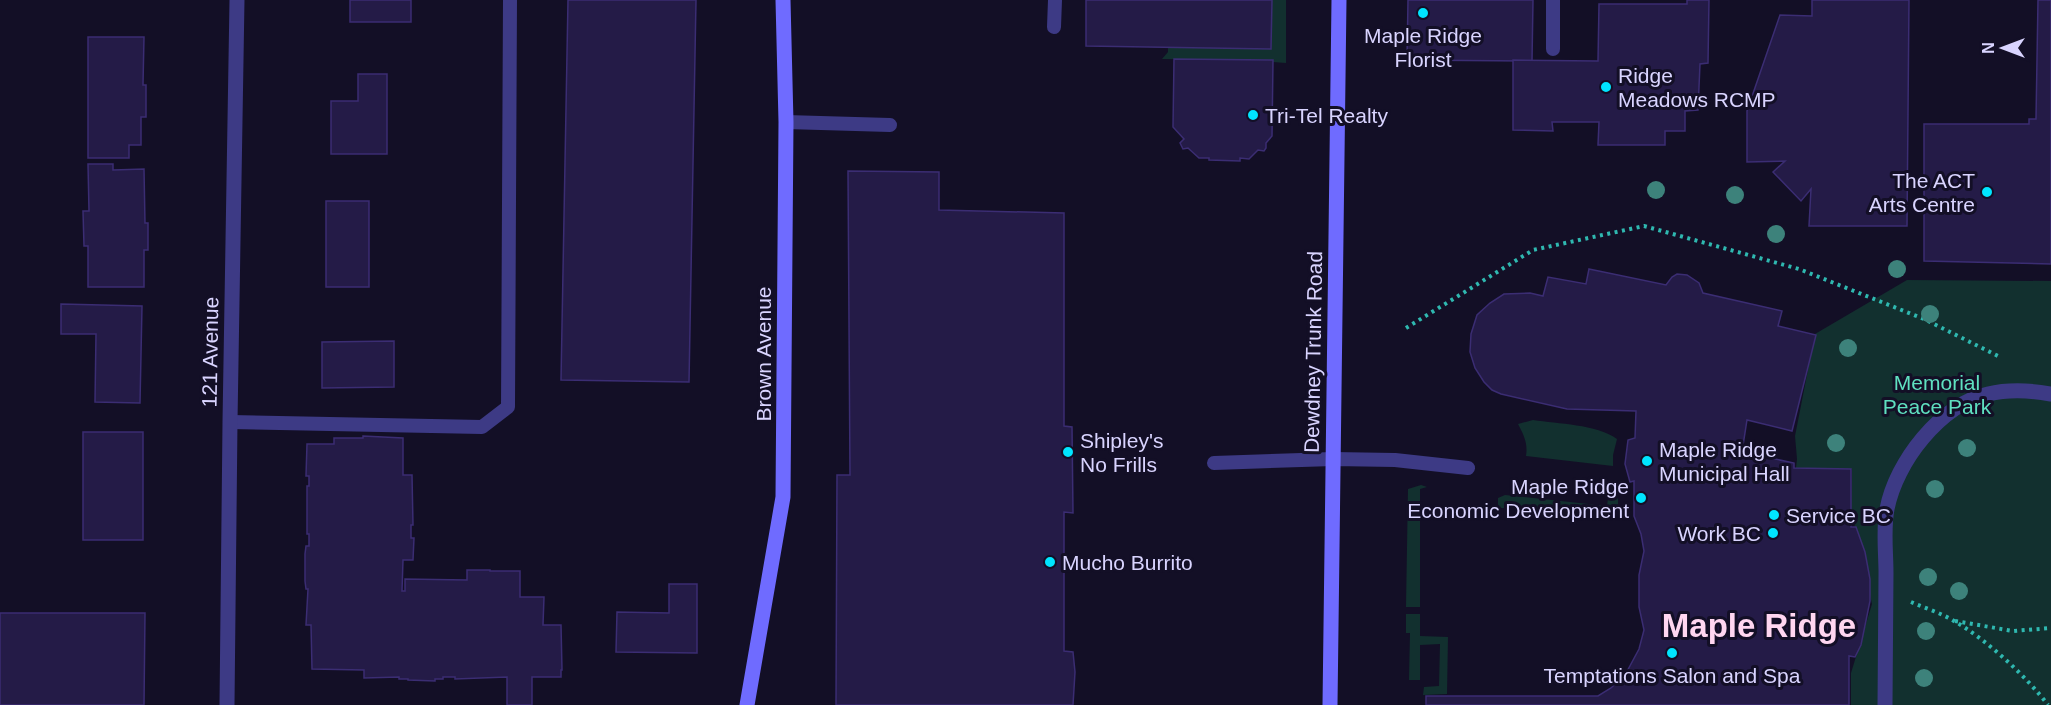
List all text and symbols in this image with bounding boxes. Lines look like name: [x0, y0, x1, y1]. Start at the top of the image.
marker: Maple Ridge Florist: [1416, 6, 1430, 20]
north arrow: [1973, 18, 2033, 78]
place label: Maple Ridge Florist: [1364, 24, 1482, 71]
text: N: [1980, 42, 1997, 54]
place label: Ridge Meadows RCMP: [1618, 64, 1776, 111]
marker: Ridge Meadows RCMP: [1599, 80, 1613, 94]
place label: Tri-Tel Realty: [1265, 104, 1388, 127]
marker: Tri-Tel Realty: [1246, 108, 1260, 122]
place label: The ACT Arts Centre: [1869, 169, 1975, 216]
marker: The ACT Arts Centre: [1980, 185, 1994, 199]
street label: Dewdney Trunk Road: [1300, 251, 1326, 453]
street label: Brown Avenue: [752, 286, 775, 422]
street label: 121 Avenue: [198, 297, 222, 407]
park label: Memorial Peace Park: [1883, 371, 1992, 418]
place label: Shipley's No Frills: [1080, 429, 1163, 476]
place label: Maple Ridge Municipal Hall: [1659, 438, 1790, 485]
marker: Shipley's No Frills: [1061, 445, 1075, 459]
marker: Maple Ridge Municipal Hall: [1640, 454, 1654, 468]
place label: Maple Ridge Economic Development: [1407, 475, 1629, 522]
marker: Maple Ridge Economic Development: [1634, 491, 1648, 505]
place label: Service BC: [1786, 504, 1891, 527]
marker: Service BC: [1767, 508, 1781, 522]
place label: Work BC: [1677, 522, 1761, 545]
marker: Work BC: [1766, 526, 1780, 540]
place label: Mucho Burrito: [1062, 551, 1193, 574]
marker: Mucho Burrito: [1043, 555, 1057, 569]
district label: Maple Ridge: [1662, 607, 1856, 644]
marker: Temptations Salon and Spa: [1665, 646, 1679, 660]
place label: Temptations Salon and Spa: [1544, 664, 1801, 687]

